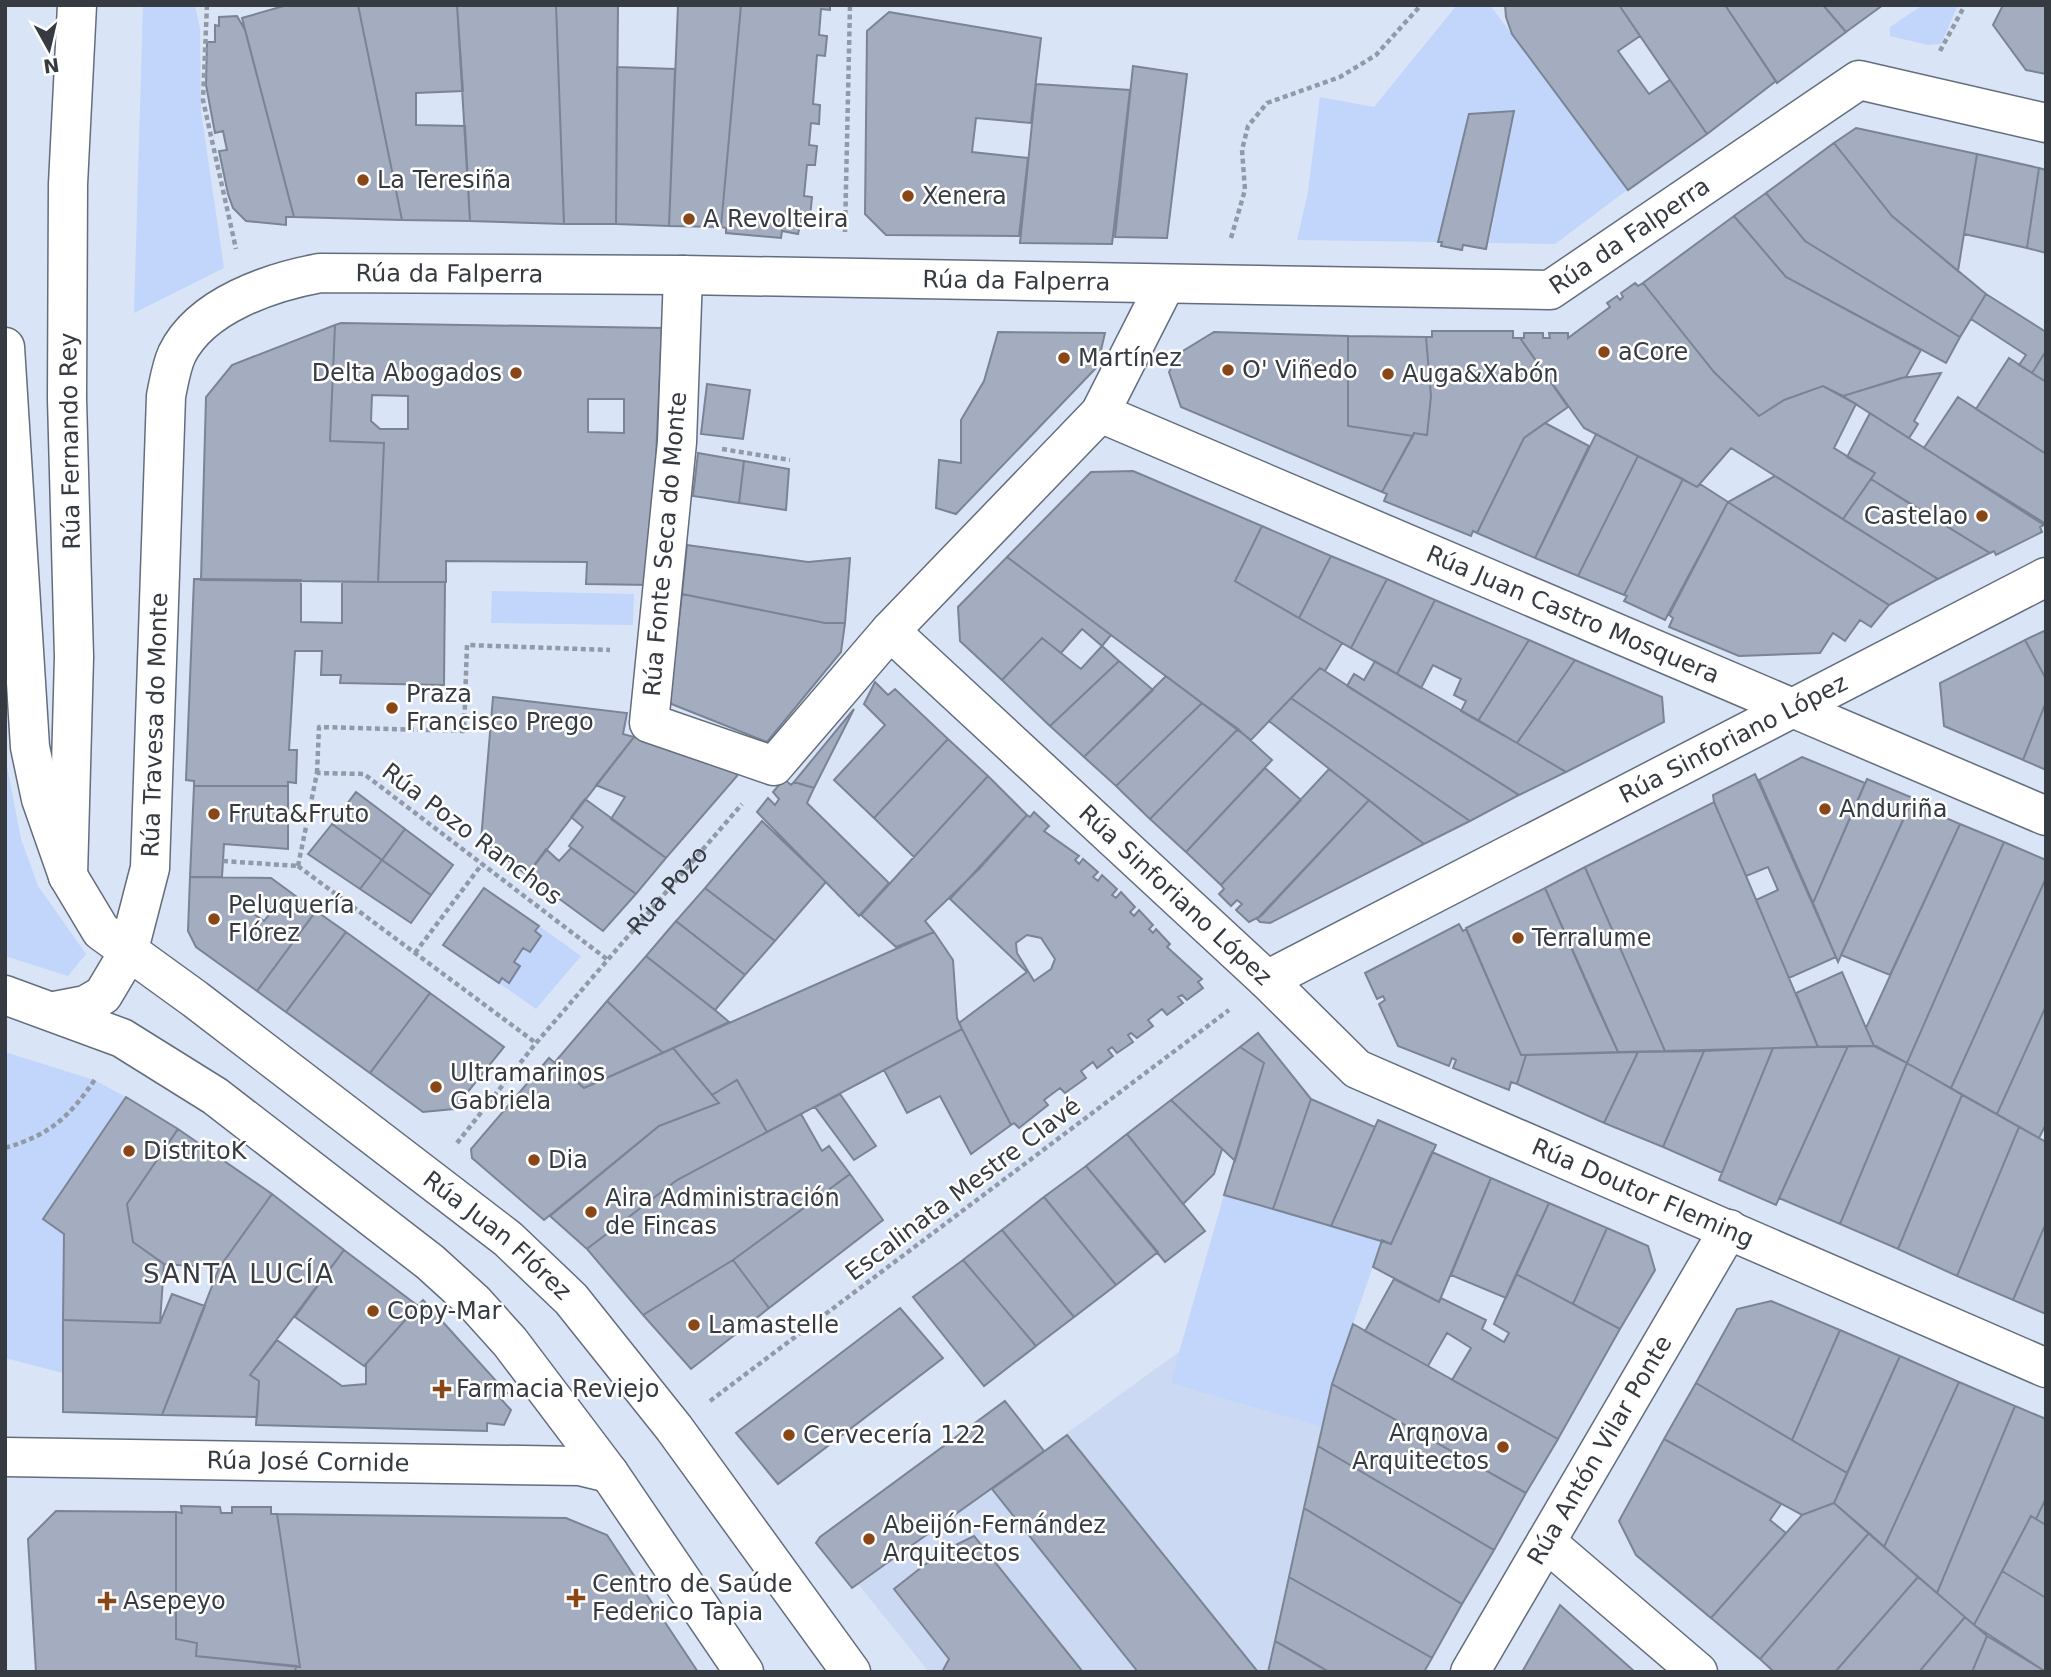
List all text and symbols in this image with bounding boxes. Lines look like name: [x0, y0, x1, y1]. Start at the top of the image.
north arrow: [14, 14, 84, 84]
text: N: [42, 54, 61, 78]
place label: La Teresiña: [377, 166, 511, 194]
marker: La Teresiña: [355, 172, 371, 188]
street label: Rúa da Falperra: [1544, 172, 1715, 300]
place label: Xenera: [922, 182, 1007, 210]
marker: Xenera: [900, 188, 916, 204]
place label: A Revolteira: [703, 205, 848, 233]
marker: A Revolteira: [681, 211, 697, 227]
street label: Rúa da Falperra: [355, 259, 543, 288]
street label: Rúa da Falperra: [922, 265, 1111, 296]
street label: Rúa Fernando Rey: [54, 332, 86, 550]
place label: aCore: [1618, 338, 1688, 366]
place label: Martínez: [1078, 344, 1182, 372]
marker: aCore: [1596, 344, 1612, 360]
marker: Martínez: [1056, 350, 1072, 366]
place label: O' Viñedo: [1242, 356, 1358, 384]
place label: Delta Abogados: [312, 359, 502, 387]
place label: Auga&Xabón: [1402, 360, 1559, 388]
marker: O' Viñedo: [1220, 362, 1236, 378]
marker: Delta Abogados: [508, 365, 524, 381]
marker: Auga&Xabón: [1380, 366, 1396, 382]
street label: Rúa Fonte Seca do Monte: [638, 391, 692, 697]
place label: Castelao: [1864, 502, 1968, 530]
marker: Castelao: [1974, 508, 1990, 524]
street label: Rúa Juan Castro Mosquera: [1422, 540, 1724, 689]
street label: Rúa Travesa do Monte: [136, 592, 173, 858]
street label: Rúa Sinforiano López: [1615, 668, 1852, 809]
place label: Praza Francisco Prego: [406, 680, 594, 736]
marker: Praza Francisco Prego: [384, 700, 400, 716]
street label: Rúa Pozo Ranchos: [377, 757, 567, 911]
place label: Anduriña: [1839, 795, 1948, 823]
street label: Rúa Sinforiano López: [1073, 799, 1277, 991]
place label: Fruta&Fruto: [228, 800, 369, 828]
marker: Anduriña: [1817, 801, 1833, 817]
marker: Fruta&Fruto: [206, 806, 222, 822]
street label: Rúa Pozo: [621, 840, 714, 941]
place label: Peluquería Flórez: [228, 891, 355, 947]
marker: Peluquería Flórez: [206, 911, 222, 927]
place label: Terralume: [1531, 924, 1651, 952]
marker: Terralume: [1510, 930, 1526, 946]
place label: Ultramarinos Gabriela: [450, 1059, 605, 1115]
marker: Ultramarinos Gabriela: [428, 1079, 444, 1095]
street label: Escalinata Mestre Clavé: [840, 1092, 1086, 1286]
street label: Rúa Doutor Fleming: [1528, 1133, 1758, 1253]
place label: DistritoK: [143, 1137, 248, 1165]
marker: DistritoK: [121, 1143, 137, 1159]
place label: Dia: [548, 1146, 588, 1174]
marker: Dia: [526, 1152, 542, 1168]
street label: Rúa Juan Flórez: [418, 1165, 577, 1306]
place label: Aira Administración de Fincas: [605, 1184, 840, 1240]
marker: Aira Administración de Fincas: [583, 1204, 599, 1220]
district label: SANTA LUCÍA: [143, 1258, 335, 1289]
place label: Copy-Mar: [387, 1297, 502, 1325]
marker: Copy-Mar: [365, 1303, 381, 1319]
place label: Lamastelle: [708, 1311, 839, 1339]
marker: Lamastelle: [686, 1317, 702, 1333]
street label: Rúa Antón Vilar Ponte: [1522, 1330, 1678, 1570]
place label: Farmacia Reviejo: [456, 1375, 659, 1403]
marker: Farmacia Reviejo: [434, 1381, 450, 1397]
place label: Arqnova Arquitectos: [1352, 1419, 1489, 1475]
place label: Cervecería 122: [803, 1421, 986, 1449]
marker: Cervecería 122: [781, 1427, 797, 1443]
marker: Arqnova Arquitectos: [1495, 1439, 1511, 1455]
street label: Rúa José Cornide: [206, 1446, 410, 1477]
place label: Abeijón-Fernández Arquitectos: [883, 1511, 1106, 1567]
marker: Abeijón-Fernández Arquitectos: [861, 1531, 877, 1547]
place label: Centro de Saúde Federico Tapia: [592, 1570, 793, 1626]
place label: Asepeyo: [123, 1587, 226, 1615]
marker: Centro de Saúde Federico Tapia: [566, 1588, 586, 1608]
marker: Asepeyo: [97, 1591, 117, 1611]

